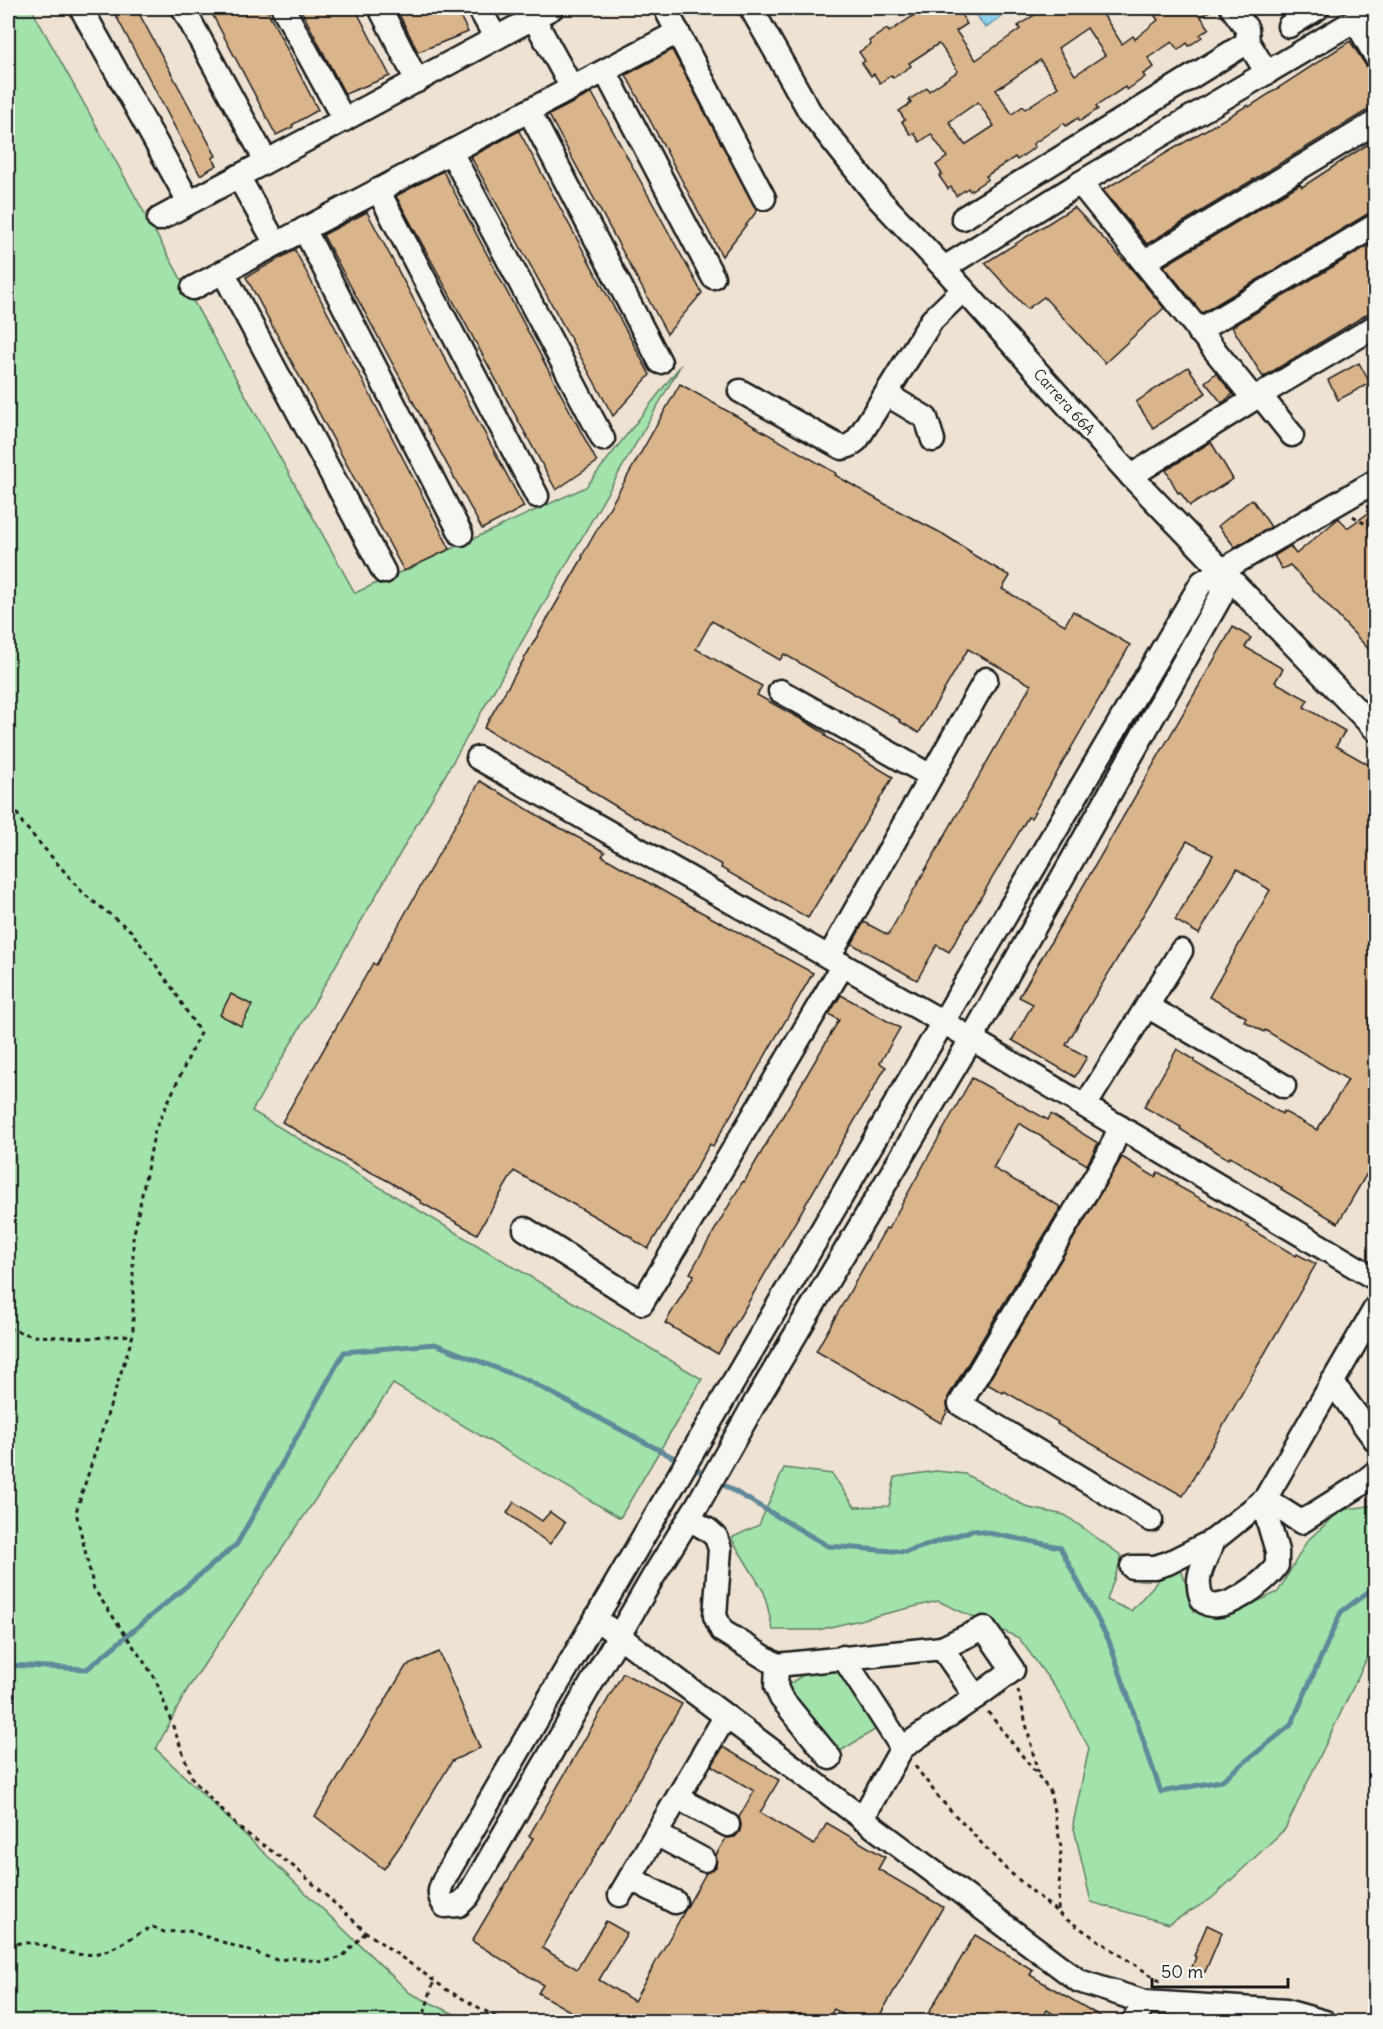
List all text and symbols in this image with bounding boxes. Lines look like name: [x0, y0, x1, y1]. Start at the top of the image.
street label: Carrera 66A: [1029, 364, 1100, 439]
scale bar: [1152, 1951, 1288, 1989]
text: 50 m: [1161, 1960, 1203, 1983]

